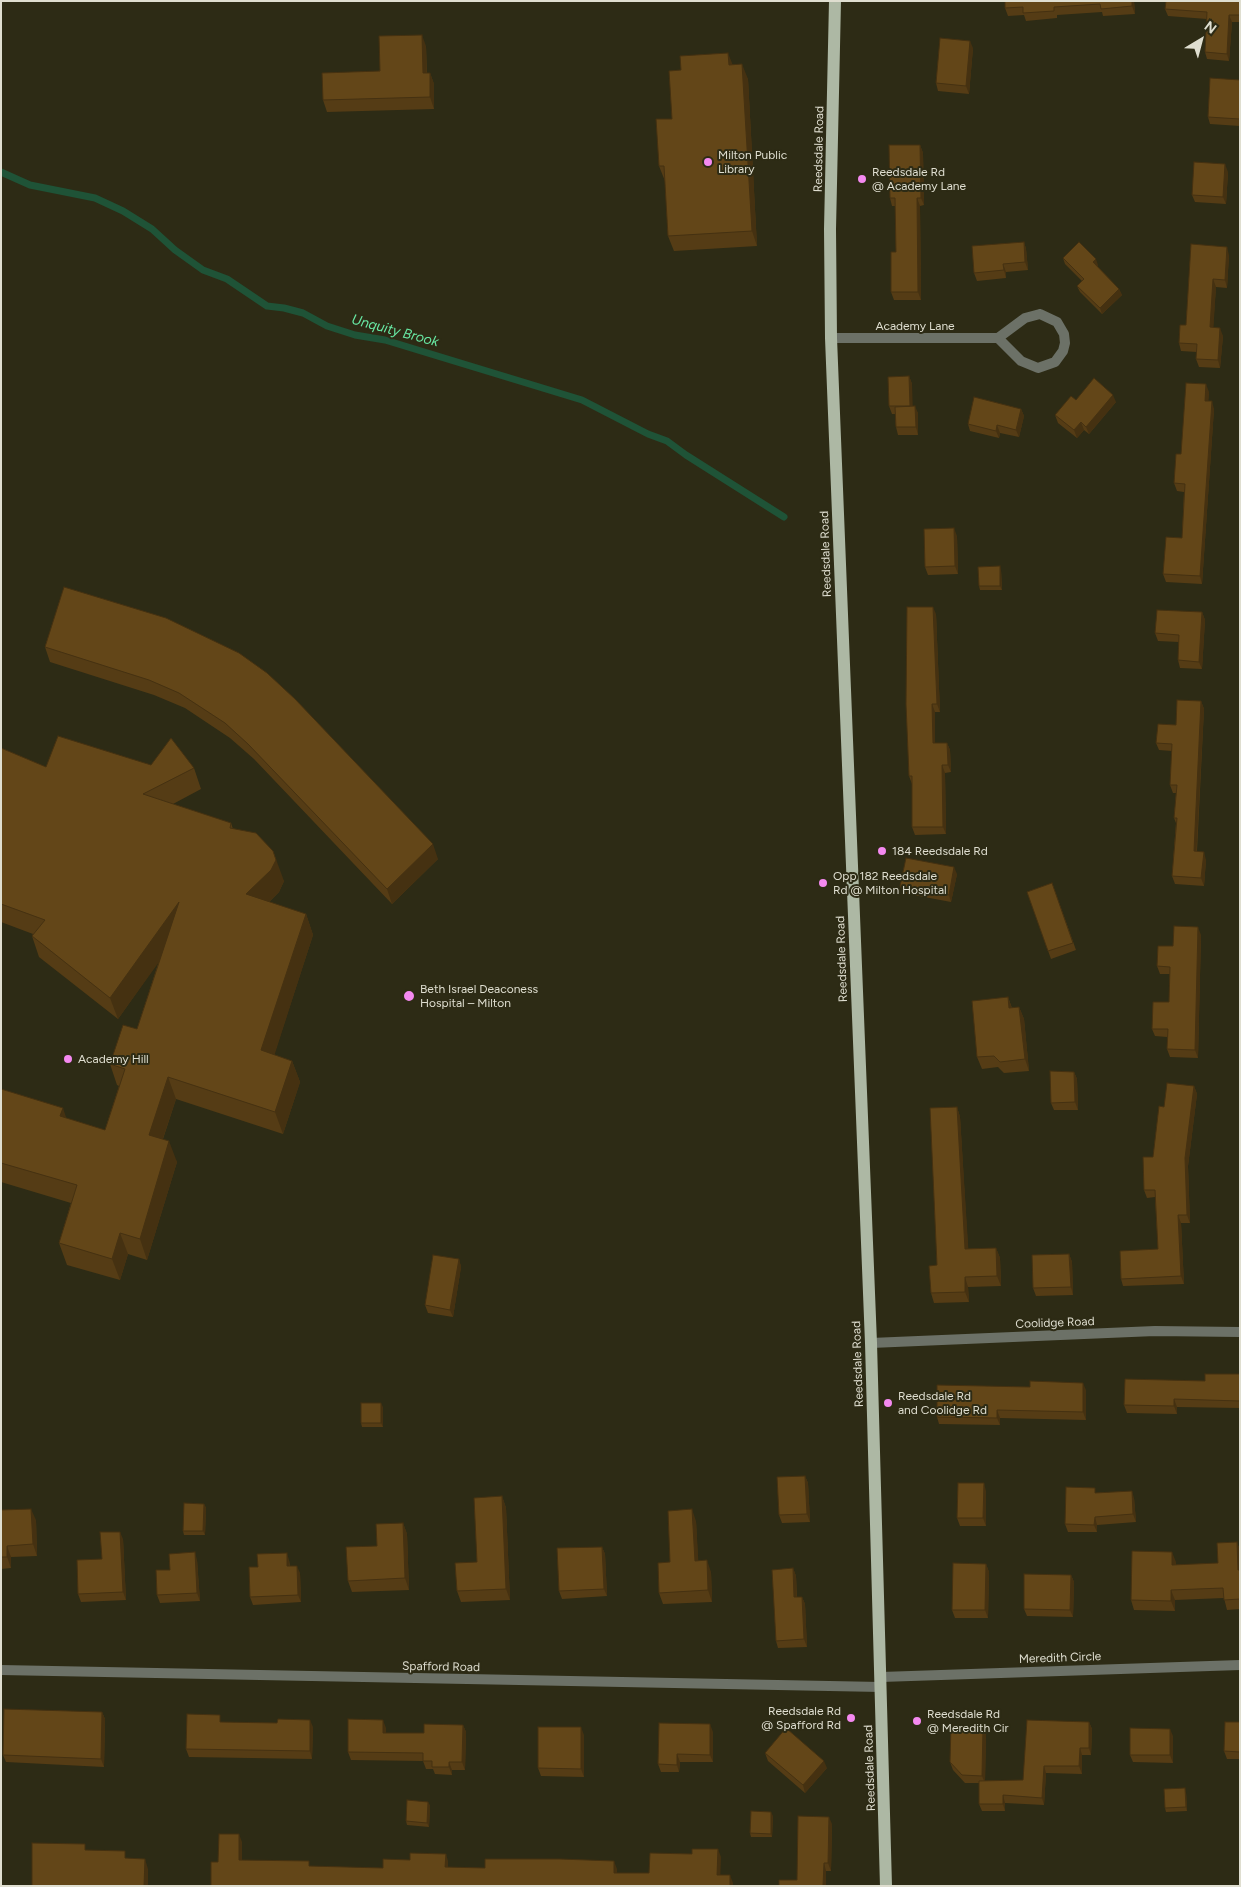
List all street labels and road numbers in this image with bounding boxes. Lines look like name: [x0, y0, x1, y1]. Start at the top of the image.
street label: Reedsdale Road: [811, 106, 827, 192]
street label: Academy Lane: [875, 319, 955, 333]
street label: Reedsdale Road: [817, 511, 835, 597]
street label: Reedsdale Road: [833, 916, 851, 1002]
street label: Coolidge Road: [1015, 1314, 1095, 1332]
street label: Reedsdale Road: [849, 1321, 867, 1407]
street label: Meredith Circle: [1019, 1649, 1101, 1667]
street label: Spafford Road: [402, 1659, 480, 1675]
street label: Reedsdale Road: [861, 1725, 879, 1811]

